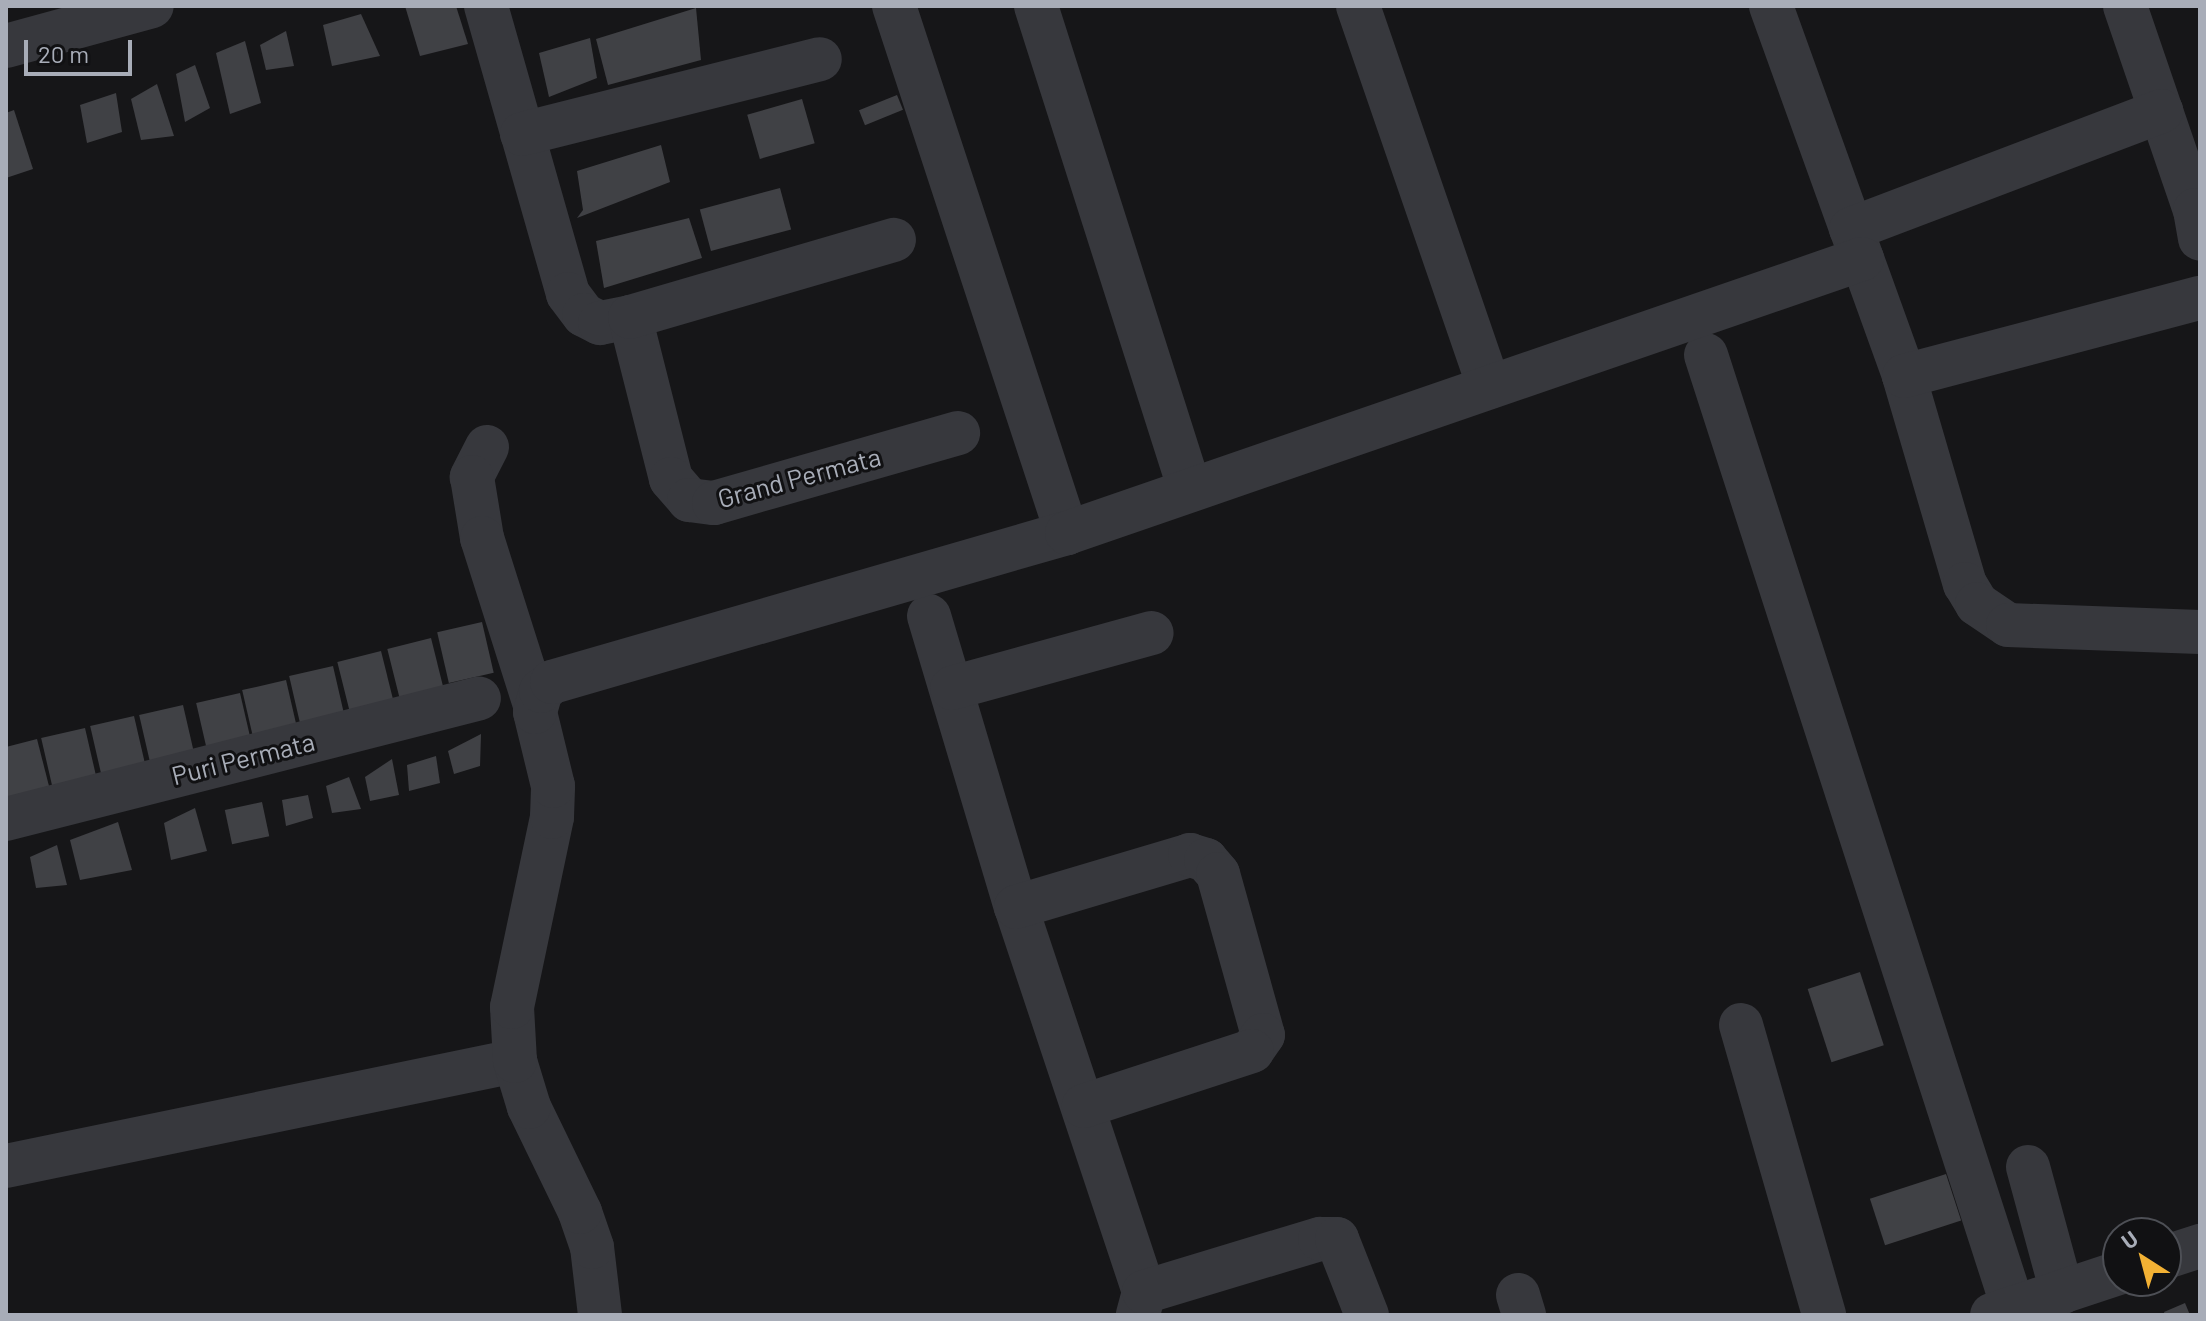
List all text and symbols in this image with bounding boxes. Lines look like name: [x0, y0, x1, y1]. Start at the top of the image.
scale bar: [28, 24, 136, 74]
text: 20 m: [38, 39, 89, 68]
street label: Grand Permata: [714, 440, 884, 514]
street label: Puri Permata: [168, 725, 318, 791]
north arrow: [2102, 1217, 2182, 1297]
text: U: [2116, 1225, 2142, 1254]

